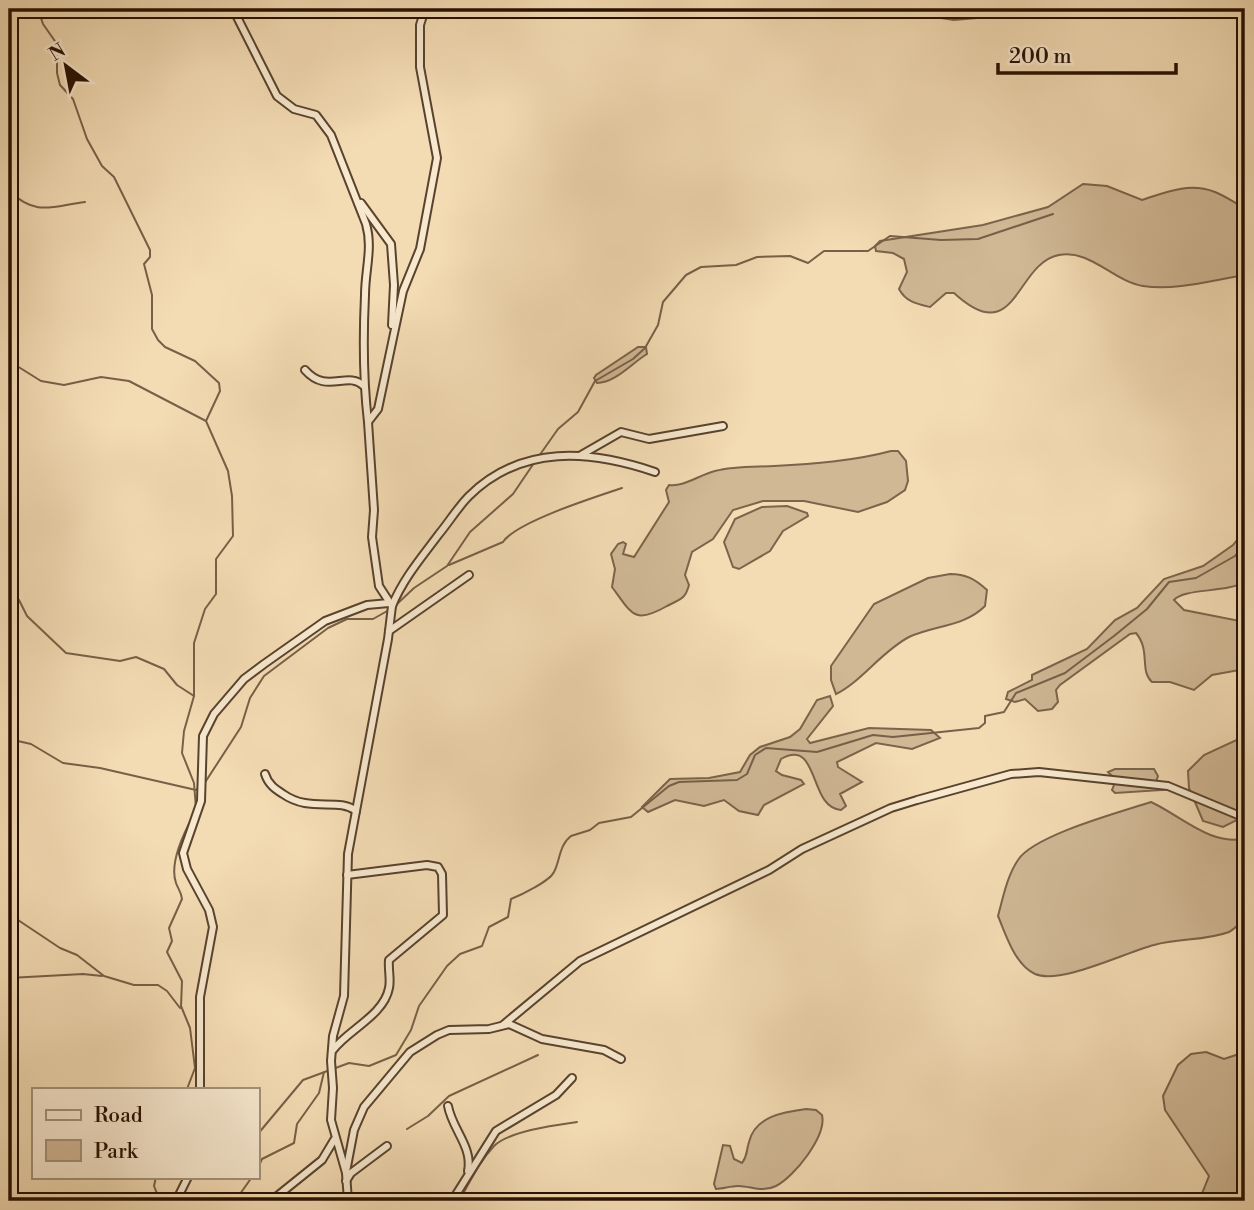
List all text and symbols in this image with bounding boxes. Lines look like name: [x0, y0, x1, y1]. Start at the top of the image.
north arrow: [32, 32, 102, 102]
scale bar: [998, 32, 1177, 76]
text: N: [45, 38, 70, 67]
text: 200 m: [1009, 44, 1072, 70]
legend: [32, 1088, 259, 1178]
text: Road: [94, 1103, 143, 1129]
text: Park: [94, 1139, 139, 1165]

